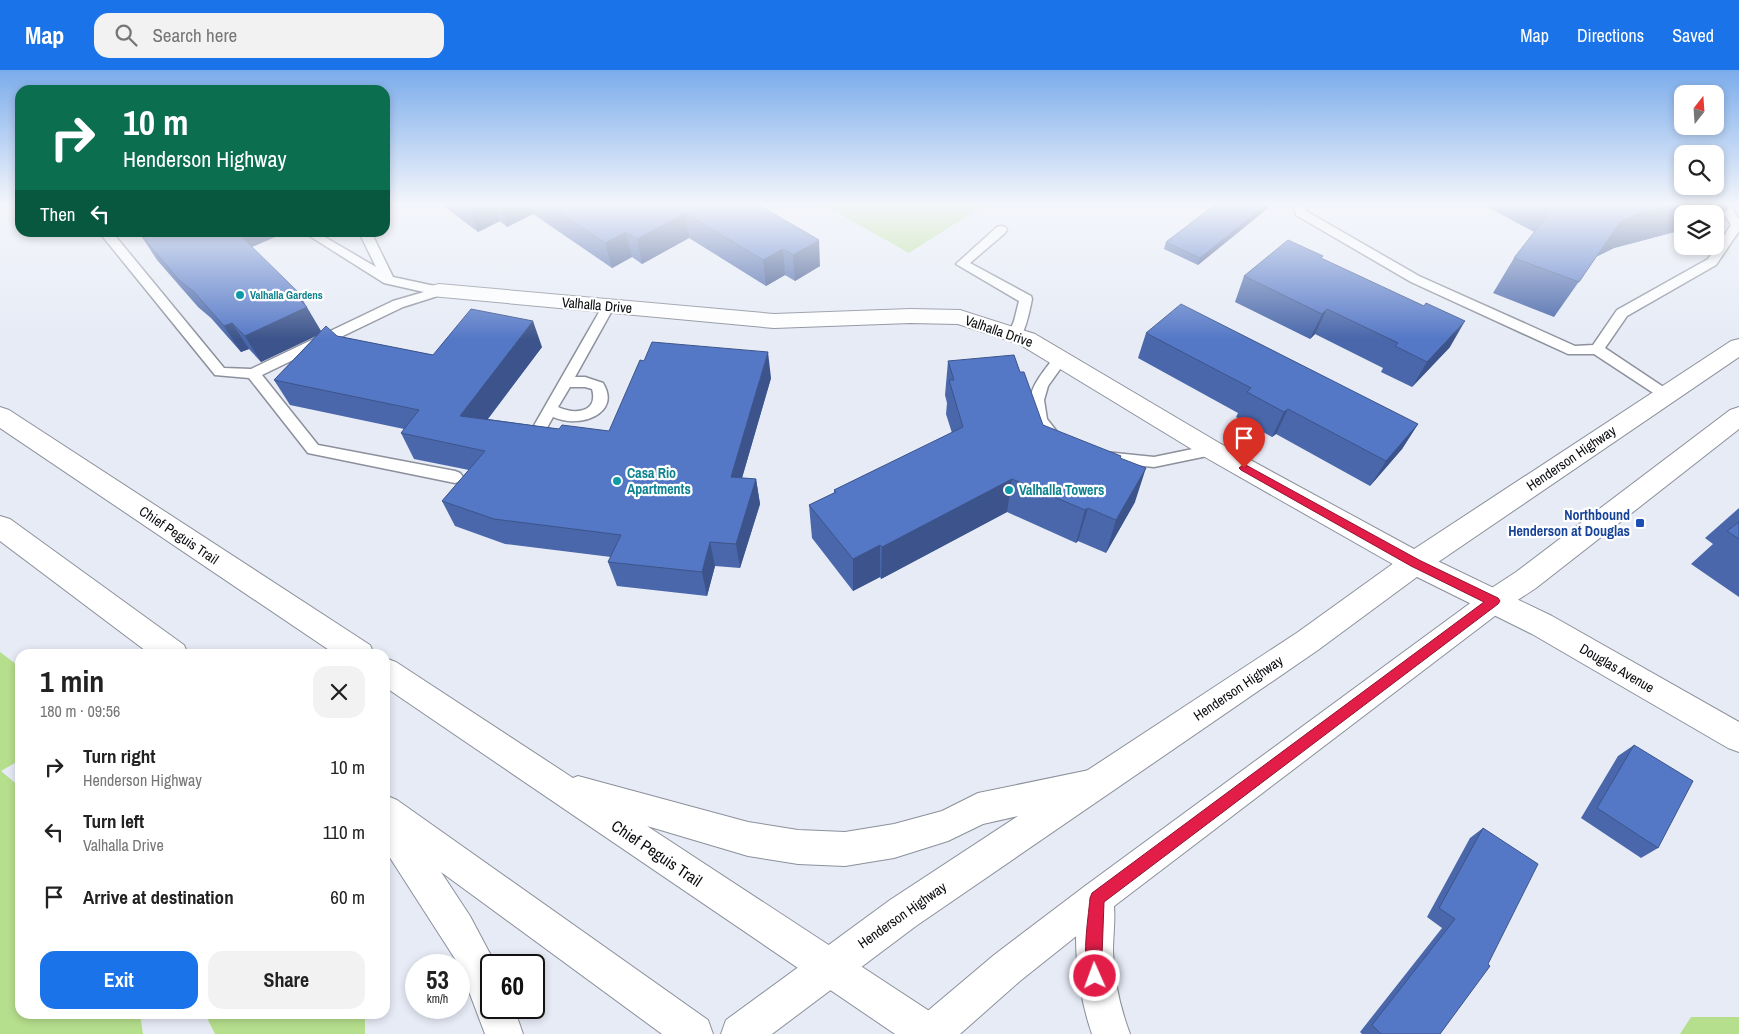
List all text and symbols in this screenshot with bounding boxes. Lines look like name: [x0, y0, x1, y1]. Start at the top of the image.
search box: [94, 13, 444, 58]
text: Map: [25, 19, 64, 51]
icon: search: [112, 21, 140, 49]
text: Search here: [152, 22, 237, 48]
text: Map: [1520, 23, 1549, 48]
text: Directions: [1577, 23, 1644, 48]
text: Saved: [1672, 23, 1714, 48]
north arrow: [1674, 85, 1724, 135]
map controls: [1674, 85, 1724, 255]
text: 10 m: [123, 99, 188, 146]
icon: right: [40, 105, 105, 170]
text: Henderson Highway: [123, 144, 286, 174]
button: search: [1674, 145, 1724, 195]
icon: left: [86, 200, 114, 228]
text: Then: [40, 201, 76, 227]
button: layers: [1674, 205, 1724, 255]
place label: Valhalla Gardens: [250, 288, 323, 302]
marker: Valhalla Gardens: [234, 289, 246, 301]
street label: Valhalla Drive: [561, 293, 633, 317]
street label: Valhalla Drive: [963, 311, 1035, 351]
pin: [1223, 417, 1265, 468]
street label: Henderson Highway: [1523, 421, 1619, 495]
icon: arrive: [1230, 424, 1258, 452]
place label: Casa Rio Apartments: [627, 464, 691, 498]
marker: Casa Rio Apartments: [611, 475, 623, 487]
place label: Valhalla Towers: [1019, 481, 1104, 499]
marker: Valhalla Towers: [1003, 484, 1015, 496]
street label: Chief Peguis Trail: [136, 502, 222, 568]
place label: Northbound Henderson at Douglas: [1508, 506, 1630, 540]
marker: Northbound Henderson at Douglas: [1634, 517, 1646, 529]
street label: Douglas Avenue: [1576, 639, 1658, 697]
street label: Henderson Highway: [1190, 651, 1286, 725]
text: 1 min: [40, 661, 104, 701]
button: close: [313, 666, 365, 718]
text: 180 m · 09:56: [40, 700, 120, 722]
text: Turn right: [83, 743, 155, 769]
icon: right: [40, 753, 68, 781]
text: 10 m: [330, 754, 365, 780]
text: Henderson Highway: [83, 769, 202, 791]
text: Turn left: [83, 808, 144, 834]
street label: Chief Peguis Trail: [607, 815, 707, 892]
icon: left: [40, 818, 68, 846]
text: 110 m: [323, 819, 365, 845]
text: Valhalla Drive: [83, 834, 164, 856]
street label: Henderson Highway: [854, 878, 950, 952]
icon: arrive: [40, 883, 68, 911]
text: Arrive at destination: [83, 884, 234, 910]
text: 60 m: [330, 884, 365, 910]
position arrow: [1068, 949, 1120, 1001]
button: Exit: [40, 951, 198, 1009]
button: Share: [208, 951, 365, 1009]
speed limit sign: 60: [480, 954, 545, 1019]
text: 53: [426, 963, 449, 997]
text: km/h: [427, 991, 448, 1007]

